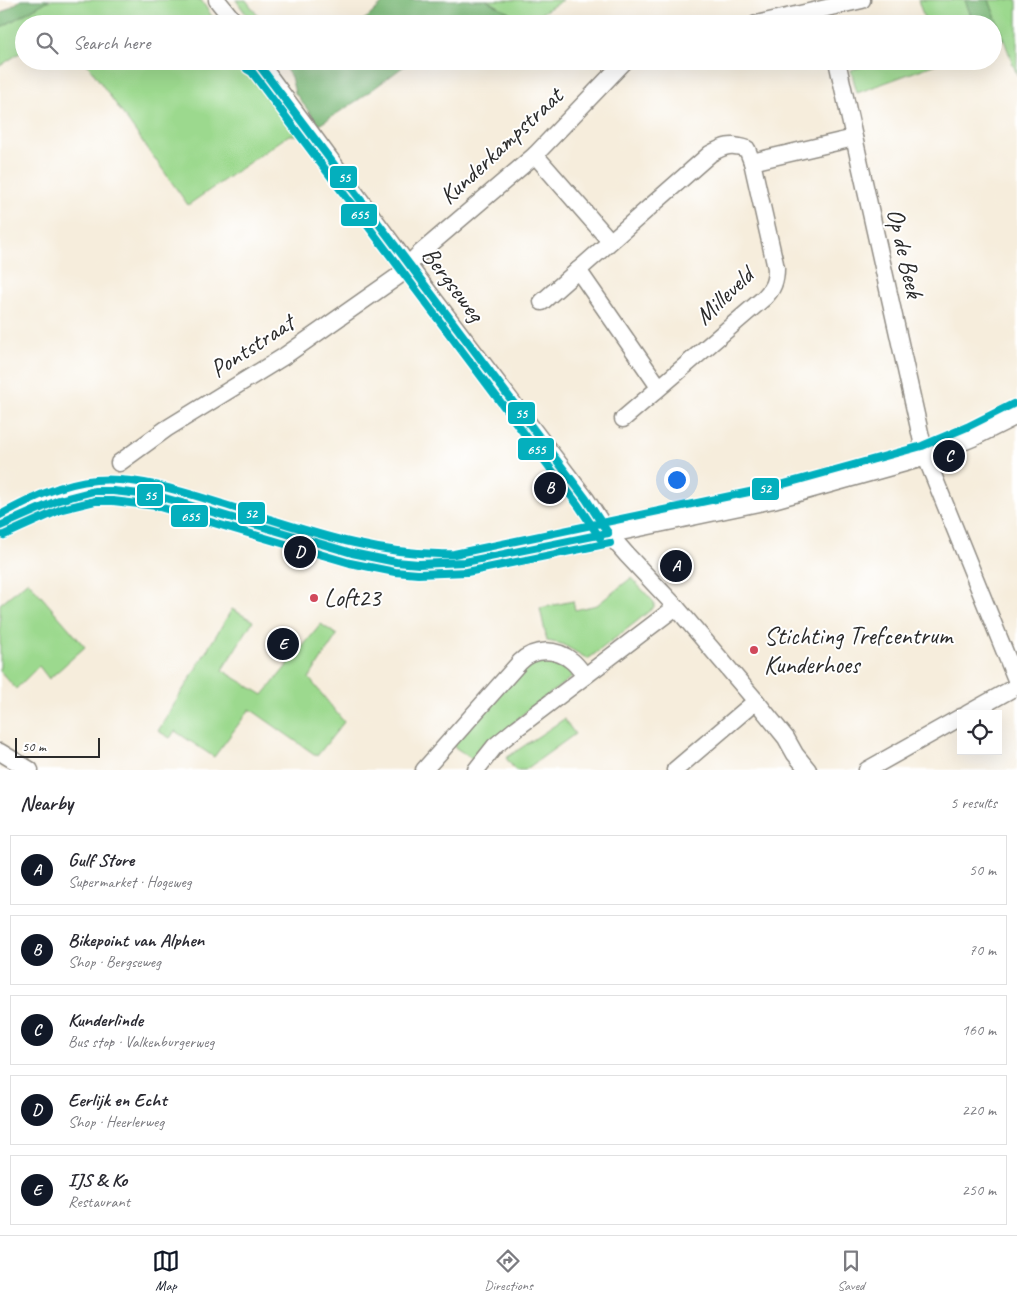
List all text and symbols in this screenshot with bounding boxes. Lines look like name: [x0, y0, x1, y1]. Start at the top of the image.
search box: [15, 15, 1002, 70]
icon: search: [33, 29, 61, 57]
text: Search here: [73, 31, 150, 55]
street label: Kunderkampstraat: [432, 79, 572, 211]
line badge: 55: [329, 165, 358, 189]
text: 55: [338, 169, 352, 186]
line badge: 655: [340, 203, 378, 227]
street label: Op de Beek: [879, 205, 931, 303]
text: 655: [350, 206, 370, 223]
street label: Bergseweg: [414, 240, 493, 329]
street label: Milleveld: [688, 257, 763, 332]
street label: Pontstraat: [204, 305, 303, 385]
line badge: 55: [507, 401, 536, 425]
text: 55: [515, 405, 529, 422]
line badge: 655: [517, 437, 555, 461]
pin: C: [933, 437, 965, 475]
text: 655: [527, 441, 547, 458]
your location: [664, 467, 690, 493]
pin: B: [534, 469, 566, 507]
line badge: 52: [751, 477, 780, 501]
text: 52: [759, 480, 773, 497]
line badge: 55: [136, 483, 164, 507]
text: 55: [144, 487, 158, 504]
line badge: 52: [237, 501, 266, 525]
line badge: 655: [170, 504, 209, 528]
text: 52: [245, 505, 259, 522]
text: 655: [181, 508, 201, 525]
pin: D: [284, 533, 316, 571]
pin: A: [660, 547, 692, 585]
place label: Loft23: [324, 582, 382, 614]
marker: Loft23: [308, 592, 320, 604]
place label: Stichting Trefcentrum Kunderhoes: [764, 620, 954, 681]
pin: E: [267, 625, 299, 663]
marker: Stichting Trefcentrum Kunderhoes: [748, 644, 760, 656]
map controls: [957, 710, 1002, 755]
button: locate: [957, 710, 1002, 755]
scale bar: [15, 735, 100, 758]
text: 50 m: [22, 738, 46, 755]
text: Nearby: [20, 790, 73, 816]
text: 5 results: [950, 793, 997, 813]
text: Gulf Store: [68, 848, 134, 872]
text: A: [33, 860, 41, 880]
text: 50 m: [969, 860, 996, 880]
text: Supermarket · Hogeweg: [68, 872, 191, 892]
text: Bikepoint van Alphen: [68, 928, 204, 952]
text: B: [33, 940, 41, 960]
text: 70 m: [969, 940, 996, 960]
text: Shop · Bergseweg: [68, 952, 161, 972]
text: Kunderlinde: [68, 1008, 143, 1032]
text: C: [33, 1020, 41, 1040]
text: 160 m: [962, 1020, 996, 1040]
text: Bus stop · Valkenburgerweg: [68, 1032, 214, 1052]
text: Eerlijk en Echt: [68, 1088, 167, 1112]
text: D: [32, 1100, 42, 1120]
text: 220 m: [962, 1100, 996, 1120]
text: Shop · Heerlerweg: [68, 1112, 164, 1132]
text: IJS & Ko: [68, 1168, 127, 1192]
text: E: [33, 1180, 41, 1200]
text: 250 m: [962, 1180, 996, 1200]
text: Restaurant: [68, 1192, 130, 1212]
tab: Map: [152, 1247, 180, 1294]
tab: Directions: [484, 1247, 533, 1294]
tab: Saved: [837, 1247, 865, 1294]

